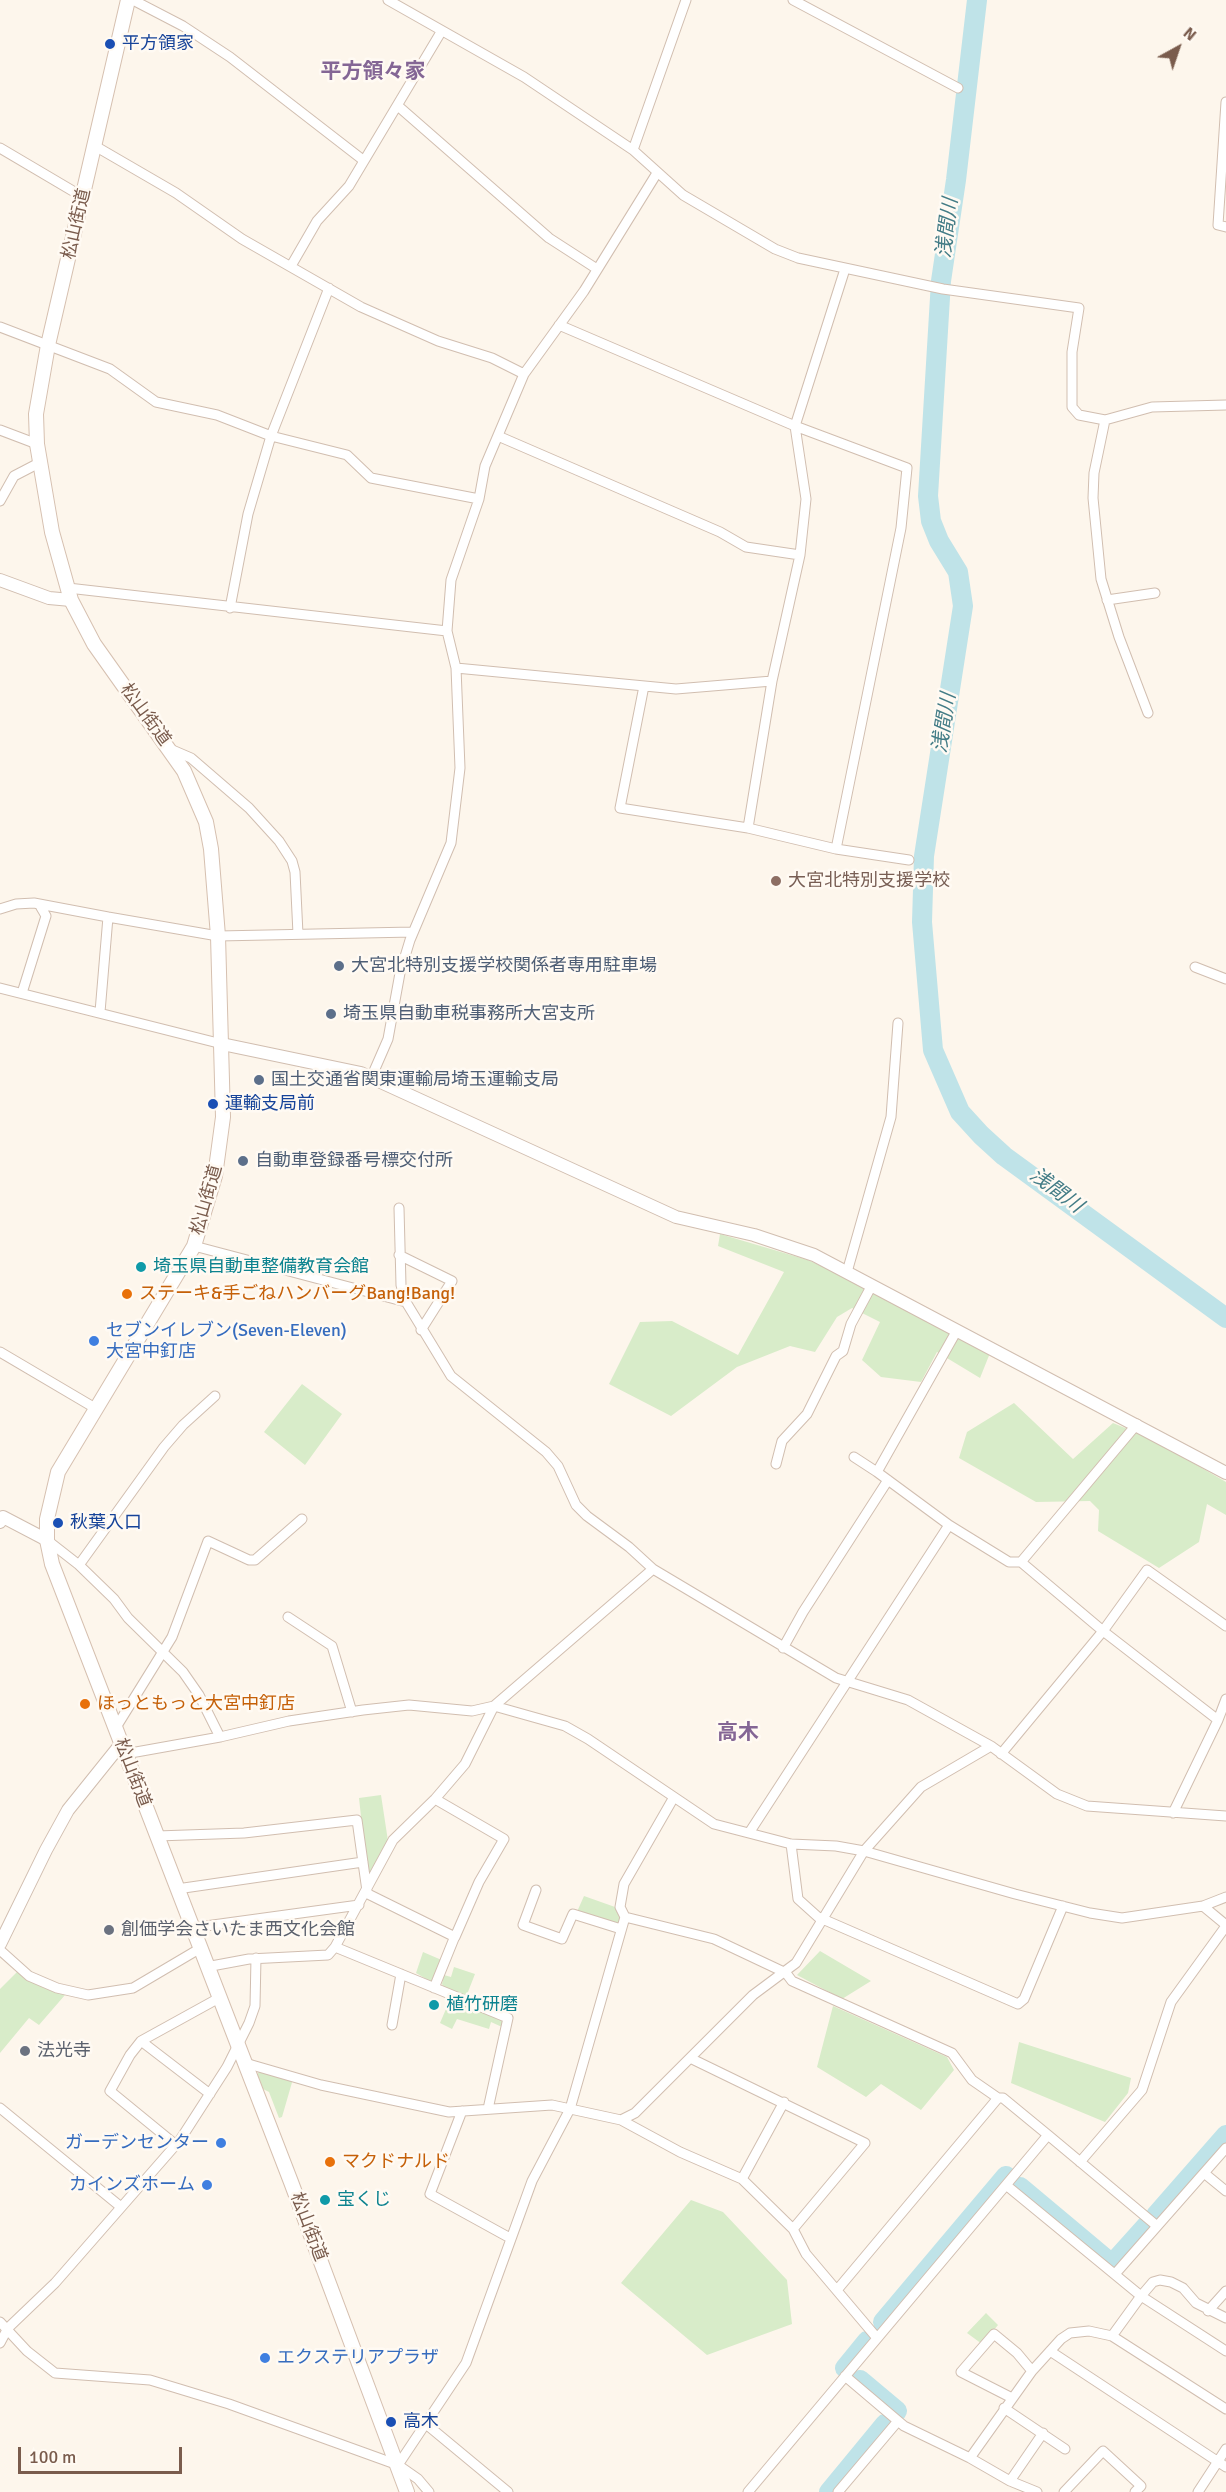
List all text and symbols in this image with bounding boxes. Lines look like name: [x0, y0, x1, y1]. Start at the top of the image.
north arrow: [1148, 18, 1208, 78]
text: N: [1179, 23, 1200, 45]
place label: 平方領家: [122, 33, 194, 55]
marker: 平方領家: [103, 37, 117, 51]
district label: 平方領々家: [321, 59, 425, 85]
street label: 松山街道: [58, 186, 96, 262]
water label: 浅間川: [932, 197, 964, 259]
street label: 松山街道: [115, 680, 175, 750]
water label: 浅間川: [928, 691, 962, 755]
place label: 大宮北特別支援学校: [788, 870, 950, 892]
marker: 大宮北特別支援学校: [769, 874, 783, 888]
place label: 大宮北特別支援学校関係者専用駐車場: [351, 955, 657, 977]
marker: 大宮北特別支援学校関係者専用駐車場: [332, 959, 346, 973]
place label: 埼玉県自動車税事務所大宮支所: [343, 1003, 595, 1025]
marker: 埼玉県自動車税事務所大宮支所: [324, 1007, 338, 1021]
place label: 国土交通省関東運輸局埼玉運輸支局: [271, 1069, 559, 1091]
marker: 国土交通省関東運輸局埼玉運輸支局: [252, 1073, 266, 1087]
place label: 運輸支局前: [225, 1093, 315, 1115]
marker: 運輸支局前: [206, 1097, 220, 1111]
place label: 自動車登録番号標交付所: [255, 1150, 453, 1172]
marker: 自動車登録番号標交付所: [236, 1154, 250, 1168]
street label: 松山街道: [187, 1162, 227, 1238]
water label: 浅間川: [1025, 1163, 1087, 1219]
place label: 埼玉県自動車整備教育会館: [153, 1256, 369, 1278]
marker: 埼玉県自動車整備教育会館: [134, 1260, 148, 1274]
place label: ステーキ&手ごねハンバーグBang!Bang!: [139, 1283, 455, 1305]
marker: ステーキ&手ごねハンバーグBang!Bang!: [120, 1287, 134, 1301]
place label: セブンイレブン(Seven-Eleven) 大宮中釘店: [106, 1320, 347, 1362]
marker: セブンイレブン(Seven-Eleven) 大宮中釘店: [87, 1334, 101, 1348]
place label: 秋葉入口: [70, 1512, 142, 1534]
marker: 秋葉入口: [51, 1516, 65, 1530]
place label: ほっともっと大宮中釘店: [97, 1693, 295, 1715]
marker: ほっともっと大宮中釘店: [78, 1697, 92, 1711]
district label: 高木: [717, 1720, 759, 1746]
street label: 松山街道: [109, 1736, 155, 1810]
place label: 創価学会さいたま西文化会館: [121, 1919, 355, 1941]
marker: 創価学会さいたま西文化会館: [102, 1923, 116, 1937]
place label: 植竹研磨: [446, 1994, 518, 2016]
marker: 植竹研磨: [427, 1998, 441, 2012]
place label: 法光寺: [37, 2040, 91, 2062]
marker: 法光寺: [18, 2044, 32, 2058]
place label: ガーデンセンター: [65, 2132, 209, 2154]
marker: ガーデンセンター: [214, 2136, 228, 2150]
place label: マクドナルド: [342, 2151, 450, 2173]
marker: マクドナルド: [323, 2155, 337, 2169]
place label: カインズホーム: [69, 2174, 195, 2196]
marker: カインズホーム: [200, 2178, 214, 2192]
place label: 宝くじ: [337, 2189, 391, 2211]
street label: 松山街道: [285, 2190, 331, 2264]
marker: 宝くじ: [318, 2193, 332, 2207]
place label: エクステリアプラザ: [277, 2347, 439, 2369]
marker: エクステリアプラザ: [258, 2351, 272, 2365]
place label: 高木: [403, 2411, 439, 2433]
marker: 高木: [384, 2415, 398, 2429]
scale bar: [21, 2435, 184, 2473]
text: 100 m: [29, 2446, 76, 2468]

